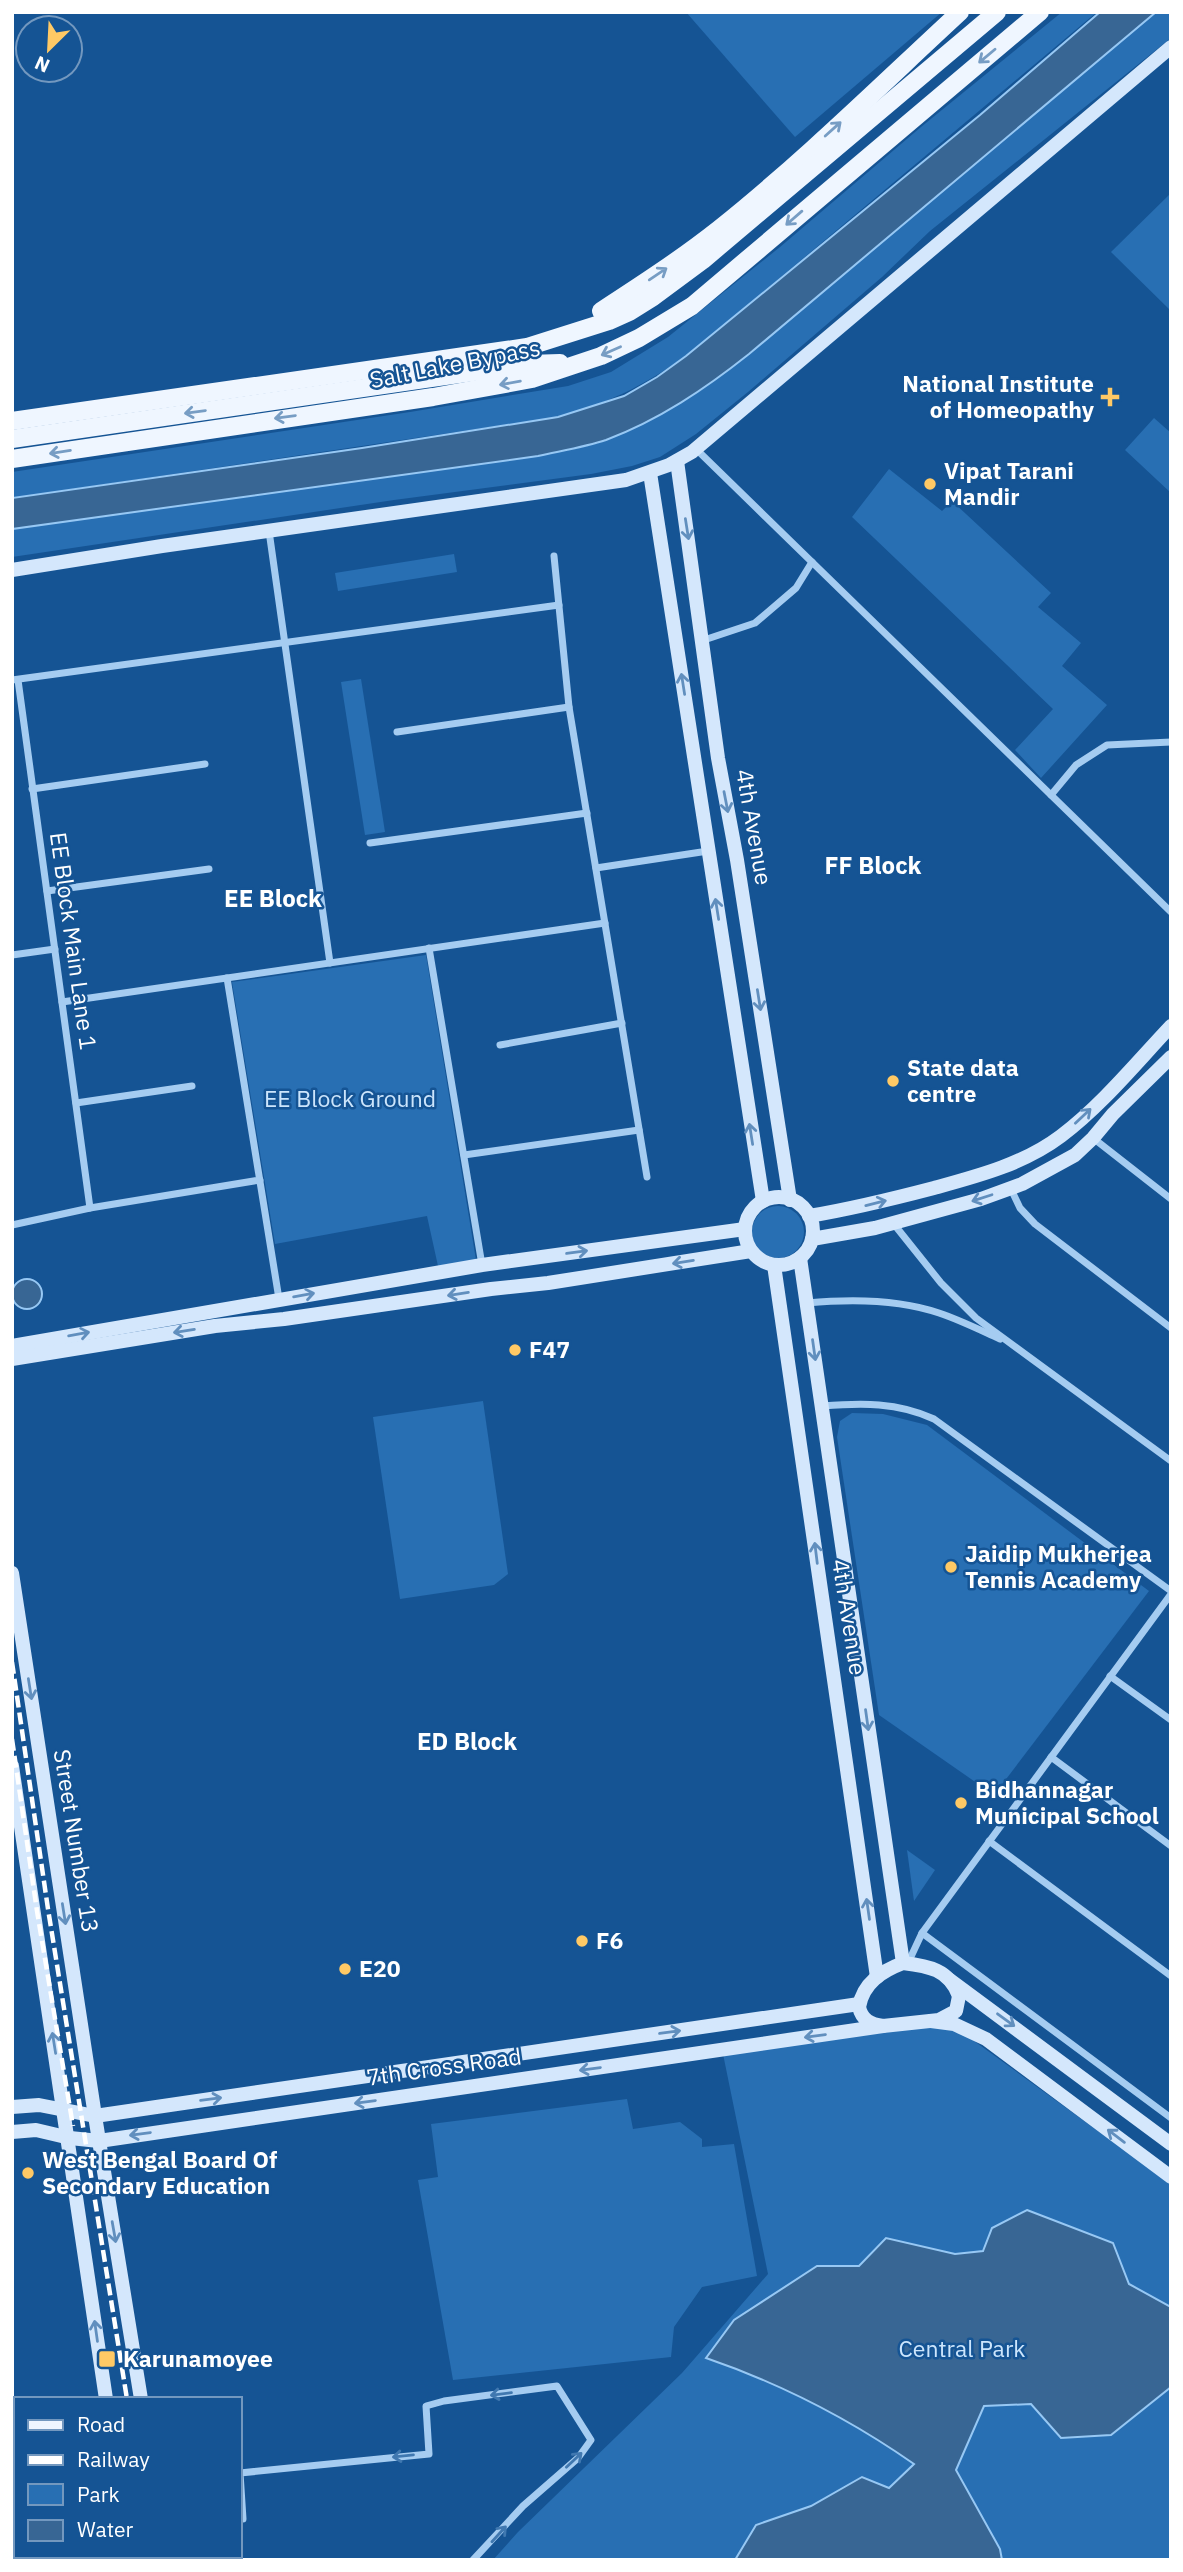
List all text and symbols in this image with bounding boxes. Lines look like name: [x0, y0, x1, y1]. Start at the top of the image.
north arrow: [14, 14, 84, 84]
one-way arrow: [979, 48, 997, 64]
text: N: [31, 51, 53, 78]
one-way arrow: [824, 121, 842, 137]
one-way arrow: [786, 210, 804, 226]
one-way arrow: [648, 267, 667, 281]
street label: Salt Lake Bypass: [367, 332, 543, 394]
one-way arrow: [601, 345, 622, 358]
place label: National Institute of Homeopathy: [902, 368, 1095, 424]
one-way arrow: [499, 377, 522, 390]
marker: National Institute of Homeopathy: [1100, 387, 1120, 407]
one-way arrow: [184, 406, 207, 419]
one-way arrow: [274, 411, 297, 424]
one-way arrow: [49, 445, 72, 458]
place label: Vipat Tarani Mandir: [944, 455, 1074, 511]
marker: Vipat Tarani Mandir: [922, 476, 938, 492]
one-way arrow: [680, 517, 693, 540]
one-way arrow: [676, 673, 689, 696]
street label: 4th Avenue: [730, 767, 780, 887]
one-way arrow: [720, 790, 734, 813]
street label: EE Block Main Lane 1: [44, 830, 104, 1052]
district label: FF Block: [825, 849, 922, 881]
district label: EE Block: [224, 882, 322, 914]
one-way arrow: [710, 898, 723, 921]
one-way arrow: [752, 988, 765, 1011]
place label: State data centre: [907, 1052, 1019, 1108]
marker: State data centre: [885, 1073, 901, 1089]
park label: EE Block Ground: [264, 1083, 436, 1113]
one-way arrow: [1074, 1108, 1091, 1125]
one-way arrow: [744, 1123, 757, 1146]
one-way arrow: [972, 1193, 994, 1206]
one-way arrow: [864, 1196, 887, 1209]
one-way arrow: [565, 1245, 588, 1258]
one-way arrow: [672, 1256, 695, 1269]
one-way arrow: [447, 1287, 470, 1300]
one-way arrow: [292, 1288, 314, 1301]
one-way arrow: [173, 1325, 196, 1338]
one-way arrow: [68, 1327, 90, 1340]
place label: F47: [529, 1334, 570, 1364]
one-way arrow: [808, 1338, 821, 1360]
marker: F47: [507, 1342, 523, 1358]
place label: Jaidip Mukherjea Tennis Academy: [965, 1538, 1152, 1594]
one-way arrow: [809, 1542, 822, 1565]
street label: 4th Avenue: [826, 1557, 874, 1677]
marker: Jaidip Mukherjea Tennis Academy: [943, 1559, 959, 1575]
one-way arrow: [24, 1677, 37, 1700]
one-way arrow: [861, 1708, 874, 1731]
district label: ED Block: [417, 1725, 517, 1757]
street label: Street Number 13: [48, 1747, 106, 1935]
place label: Bidhannagar Municipal School: [975, 1774, 1159, 1830]
marker: Bidhannagar Municipal School: [953, 1795, 969, 1811]
one-way arrow: [861, 1899, 874, 1921]
one-way arrow: [58, 1902, 71, 1925]
place label: F6: [596, 1925, 623, 1955]
marker: F6: [574, 1933, 590, 1949]
place label: E20: [359, 1953, 401, 1983]
marker: E20: [337, 1961, 353, 1977]
one-way arrow: [996, 2013, 1015, 2027]
one-way arrow: [658, 2025, 681, 2038]
one-way arrow: [805, 2030, 827, 2043]
one-way arrow: [47, 2032, 60, 2055]
street label: 7th Cross Road: [364, 2040, 523, 2092]
one-way arrow: [579, 2063, 602, 2076]
one-way arrow: [199, 2093, 222, 2106]
one-way arrow: [354, 2095, 377, 2108]
one-way arrow: [129, 2128, 152, 2141]
one-way arrow: [1107, 2129, 1126, 2143]
place label: West Bengal Board Of Secondary Education: [42, 2144, 277, 2200]
marker: West Bengal Board Of Secondary Education: [20, 2165, 36, 2181]
one-way arrow: [108, 2220, 121, 2243]
one-way arrow: [89, 2320, 102, 2343]
park label: Central Park: [899, 2333, 1025, 2363]
place label: Karunamoyee: [123, 2343, 273, 2373]
marker: Karunamoyee: [97, 2349, 117, 2369]
one-way arrow: [490, 2387, 513, 2400]
legend: [14, 2397, 242, 2558]
text: Road: [77, 2410, 125, 2438]
text: Railway: [77, 2445, 150, 2473]
one-way arrow: [393, 2450, 415, 2463]
one-way arrow: [564, 2452, 582, 2469]
text: Park: [77, 2480, 120, 2508]
text: Water: [77, 2515, 134, 2543]
one-way arrow: [491, 2525, 507, 2543]

